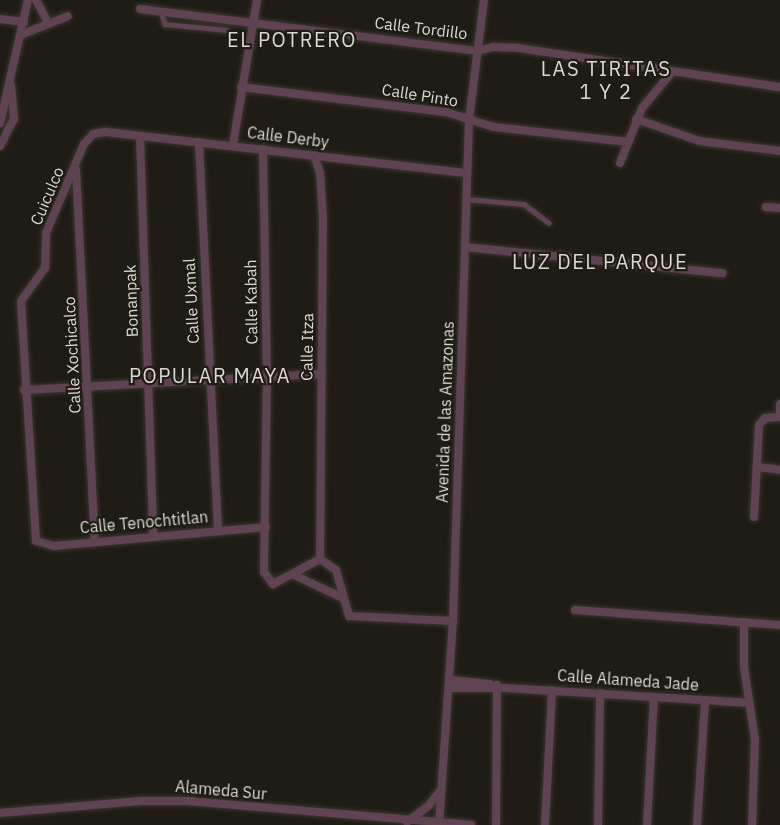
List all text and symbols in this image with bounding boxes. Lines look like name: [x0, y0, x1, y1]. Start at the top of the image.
street label: Calle Tordillo: [373, 13, 469, 43]
district label: EL POTRERO: [227, 27, 357, 51]
district label: LAS TIRITAS 1 Y 2: [541, 57, 671, 104]
street label: Calle Pinto: [380, 79, 460, 111]
street label: Calle Derby: [246, 122, 330, 152]
street label: Cuiculco: [26, 164, 68, 228]
district label: LUZ DEL PARQUE: [512, 249, 688, 273]
street label: Calle Uxmal: [179, 258, 203, 344]
street label: Calle Kabah: [241, 259, 261, 345]
street label: Bonanpak: [120, 264, 142, 338]
street label: Calle Xochicalco: [59, 296, 85, 414]
street label: Calle Itza: [297, 313, 317, 381]
street label: Avenida de las Amazonas: [432, 321, 458, 503]
district label: POPULAR MAYA: [129, 363, 291, 387]
street label: Calle Tenochtitlan: [79, 507, 209, 537]
street label: Calle Alameda Jade: [557, 665, 699, 695]
street label: Alameda Sur: [174, 776, 268, 804]

